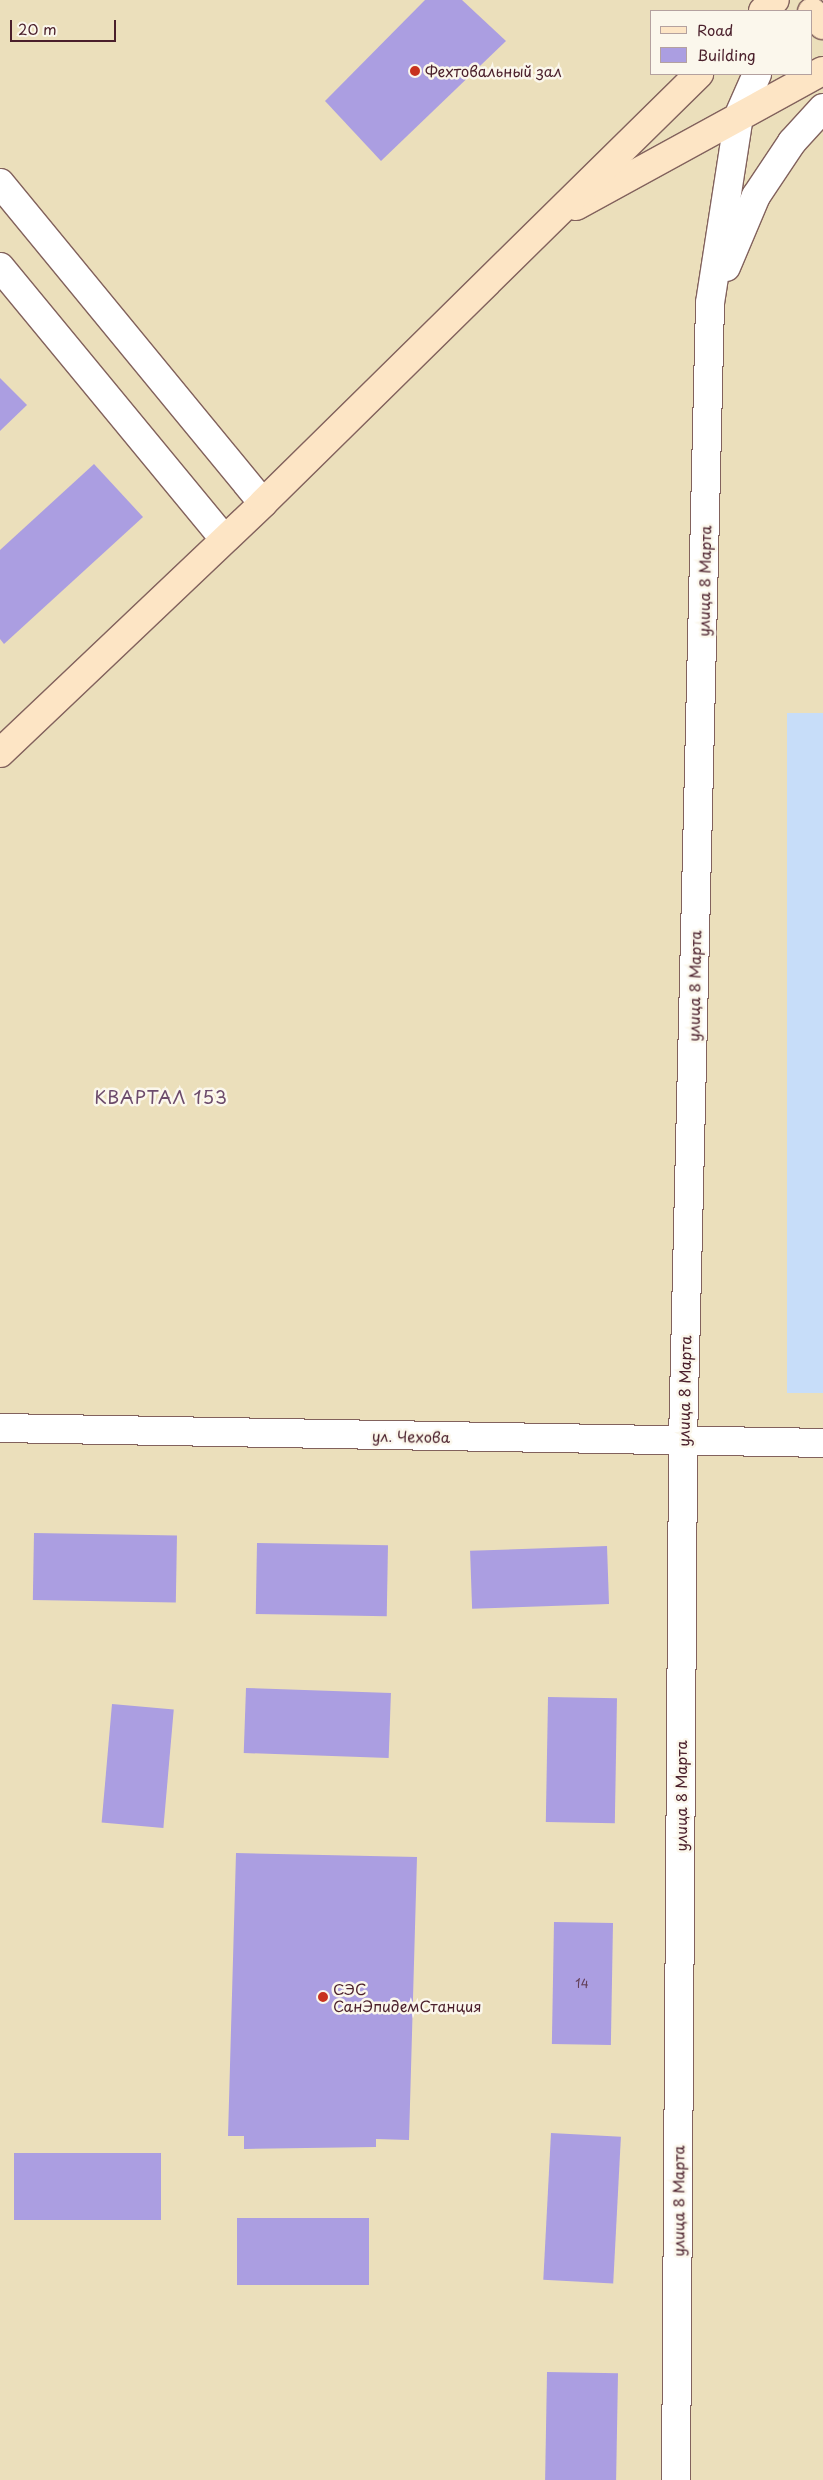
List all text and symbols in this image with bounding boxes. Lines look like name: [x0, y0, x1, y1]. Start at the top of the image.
scale bar: [12, 10, 119, 42]
legend: [650, 10, 813, 75]
text: 20 m: [18, 17, 57, 40]
text: Road: [697, 18, 733, 41]
text: Building: [697, 43, 756, 66]
place label: Фехтовальный зал: [425, 62, 563, 80]
marker: Фехтовальный зал: [409, 65, 421, 77]
street label: улица 8 Марта: [694, 525, 714, 637]
street label: улица 8 Марта: [684, 930, 704, 1042]
district label: КВАРТАЛ 153: [92, 1086, 230, 1108]
street label: улица 8 Марта: [674, 1335, 694, 1447]
street label: ул. Чехова: [372, 1426, 450, 1446]
street label: улица 8 Марта: [672, 1740, 690, 1852]
house number: 14: [575, 1977, 589, 1991]
place label: СЭС СанЭпидемСтанция: [333, 1979, 482, 2014]
marker: СЭС СанЭпидемСтанция: [317, 1991, 329, 2003]
street label: улица 8 Марта: [669, 2145, 687, 2257]

